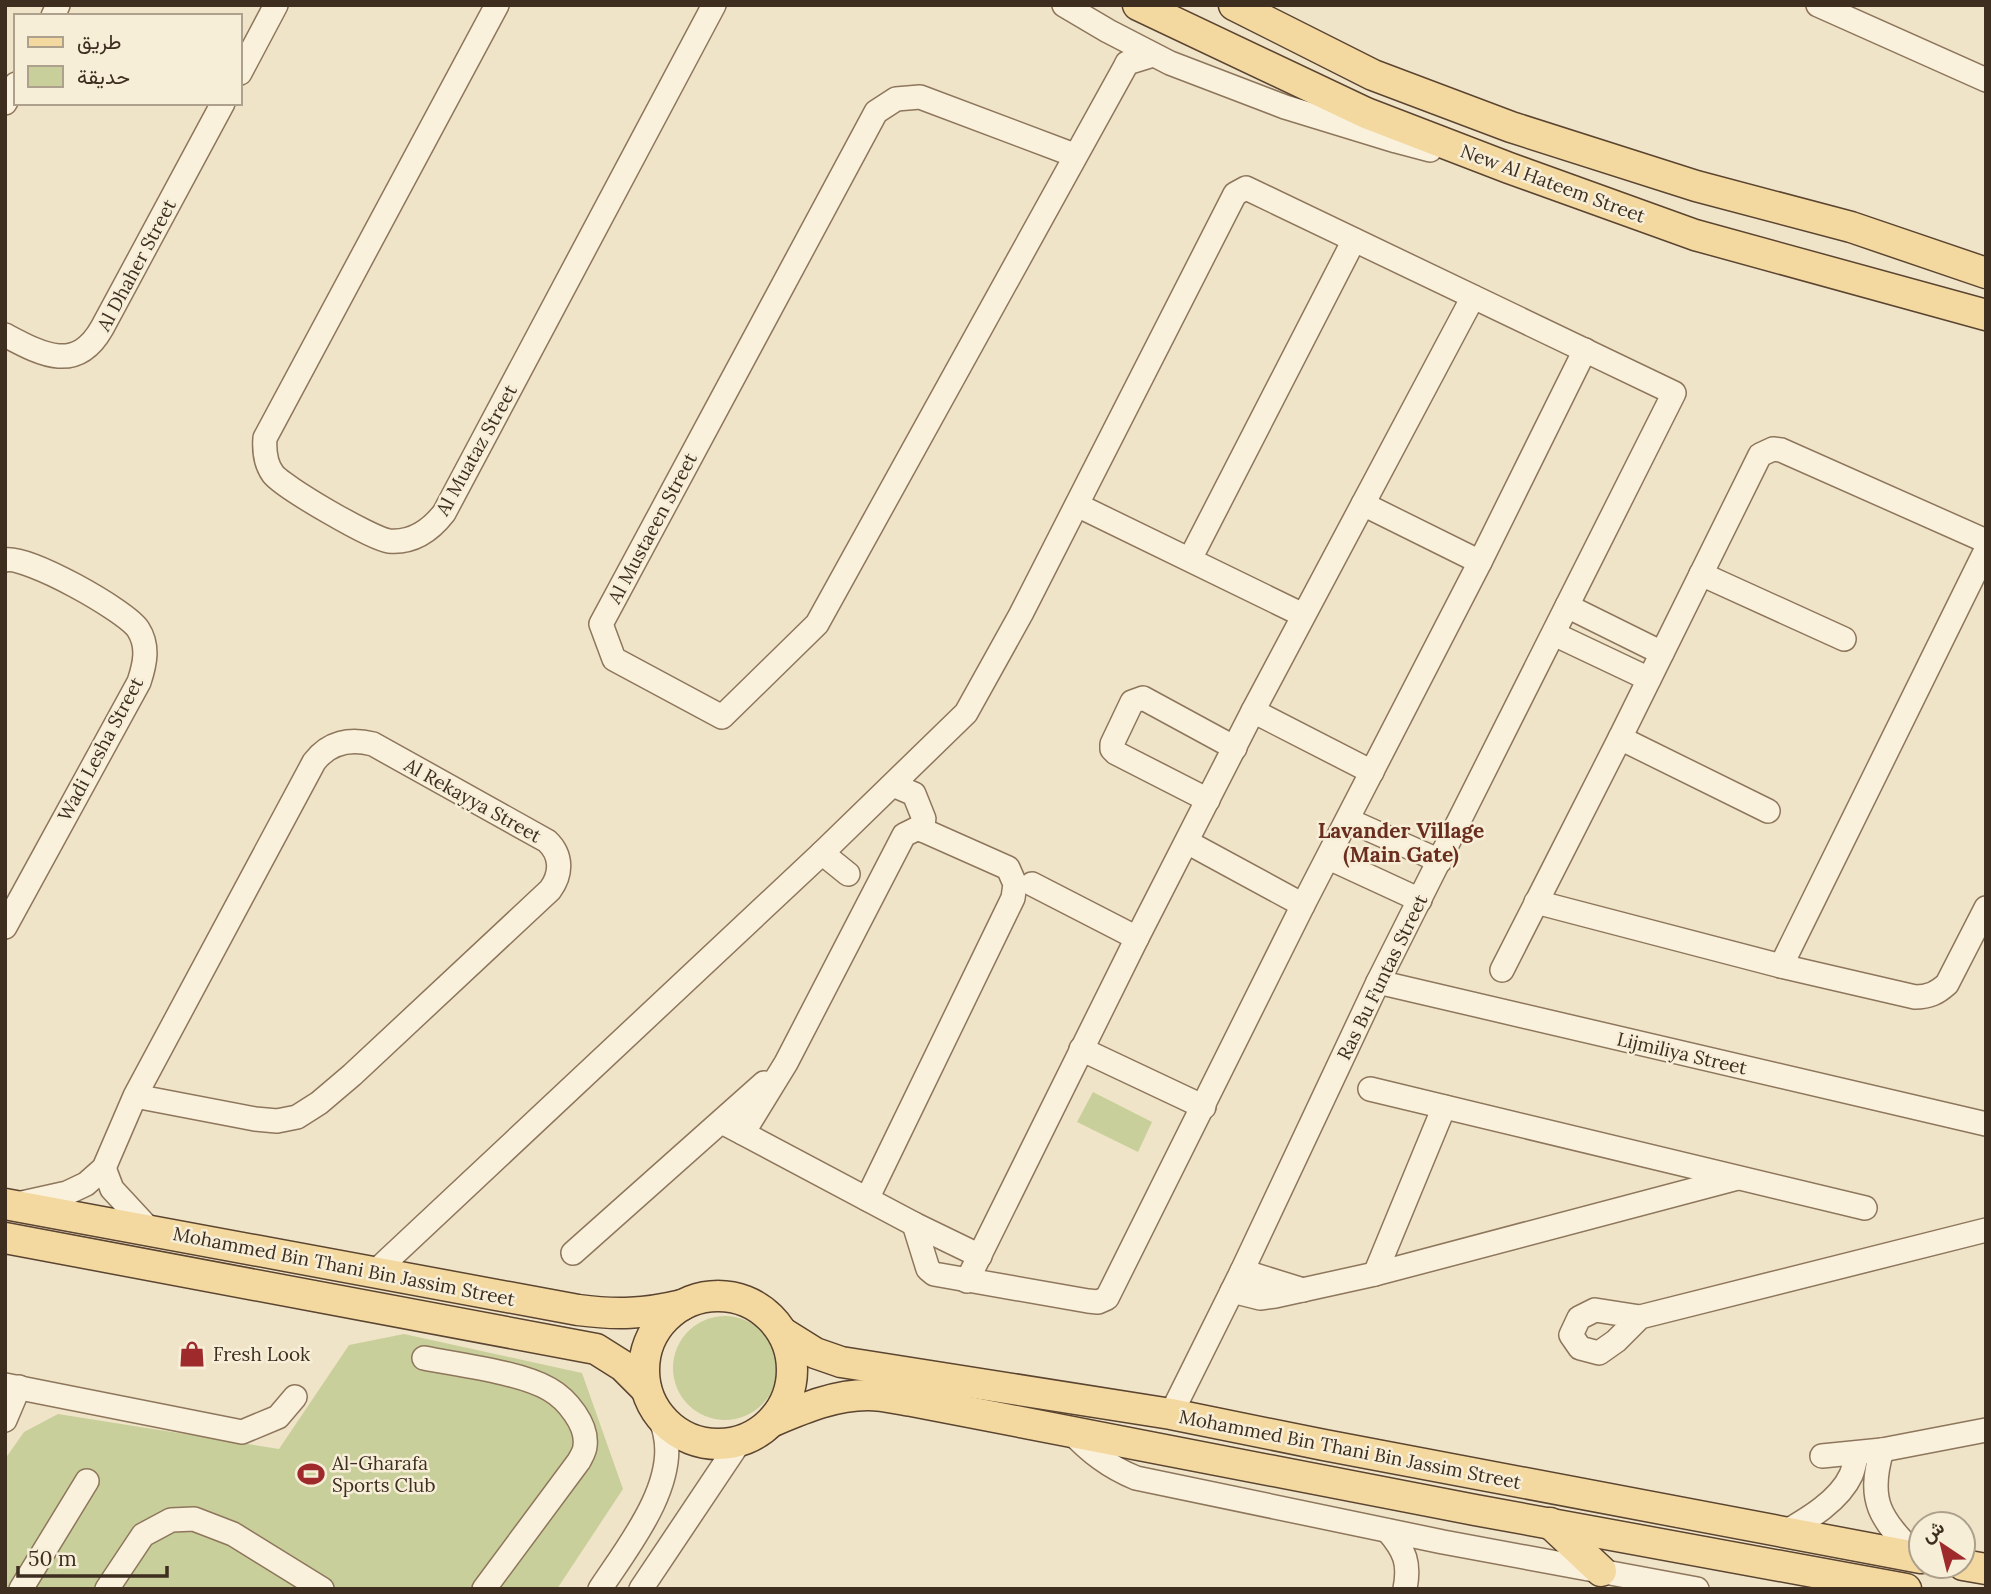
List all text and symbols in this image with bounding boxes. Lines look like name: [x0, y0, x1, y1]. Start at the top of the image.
legend: [14, 14, 242, 105]
text: طريق: [77, 28, 122, 55]
text: حديقة: [77, 63, 130, 90]
street label: New Al Hateem Street: [1457, 138, 1649, 228]
street label: Al Dhaher Street: [91, 194, 181, 336]
street label: Al Muataz Street: [430, 380, 522, 521]
street label: Al Mustaeen Street: [602, 448, 702, 609]
street label: Wadi Lesha Street: [52, 672, 148, 825]
street label: Al Rekayya Street: [399, 752, 546, 848]
district label: Lavander Village (Main Gate): [1318, 817, 1484, 868]
street label: Ras Bu Funtas Street: [1331, 890, 1433, 1064]
street label: Lijmiliya Street: [1615, 1026, 1750, 1080]
street label: Mohammed Bin Thani Bin Jassim Street: [171, 1221, 518, 1311]
shop icon: Fresh Look: [177, 1339, 207, 1369]
place label: Fresh Look: [213, 1342, 311, 1366]
street label: Mohammed Bin Thani Bin Jassim Street: [1177, 1404, 1524, 1494]
place label: Al-Gharafa Sports Club: [331, 1451, 435, 1497]
sports icon: Al-Gharafa Sports Club: [296, 1459, 326, 1489]
north arrow: [1907, 1510, 1977, 1580]
text: ش: [1916, 1515, 1949, 1547]
scale bar: [18, 1534, 166, 1578]
text: 50 m: [28, 1545, 77, 1572]

